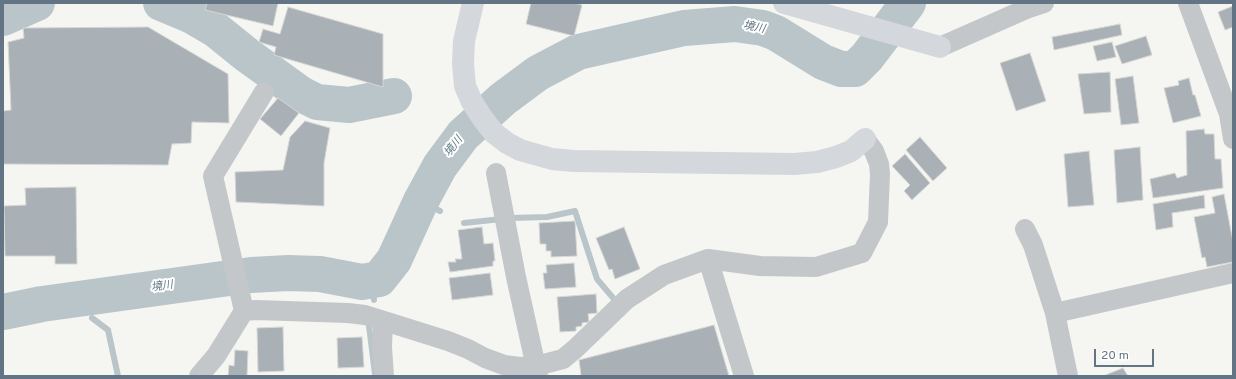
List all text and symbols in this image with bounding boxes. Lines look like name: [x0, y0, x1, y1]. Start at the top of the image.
water label: 境川: [742, 19, 766, 37]
water label: 境川: [442, 134, 466, 160]
water label: 境川: [150, 279, 174, 295]
scale bar: [1096, 341, 1156, 367]
text: 20 m: [1101, 348, 1129, 364]

